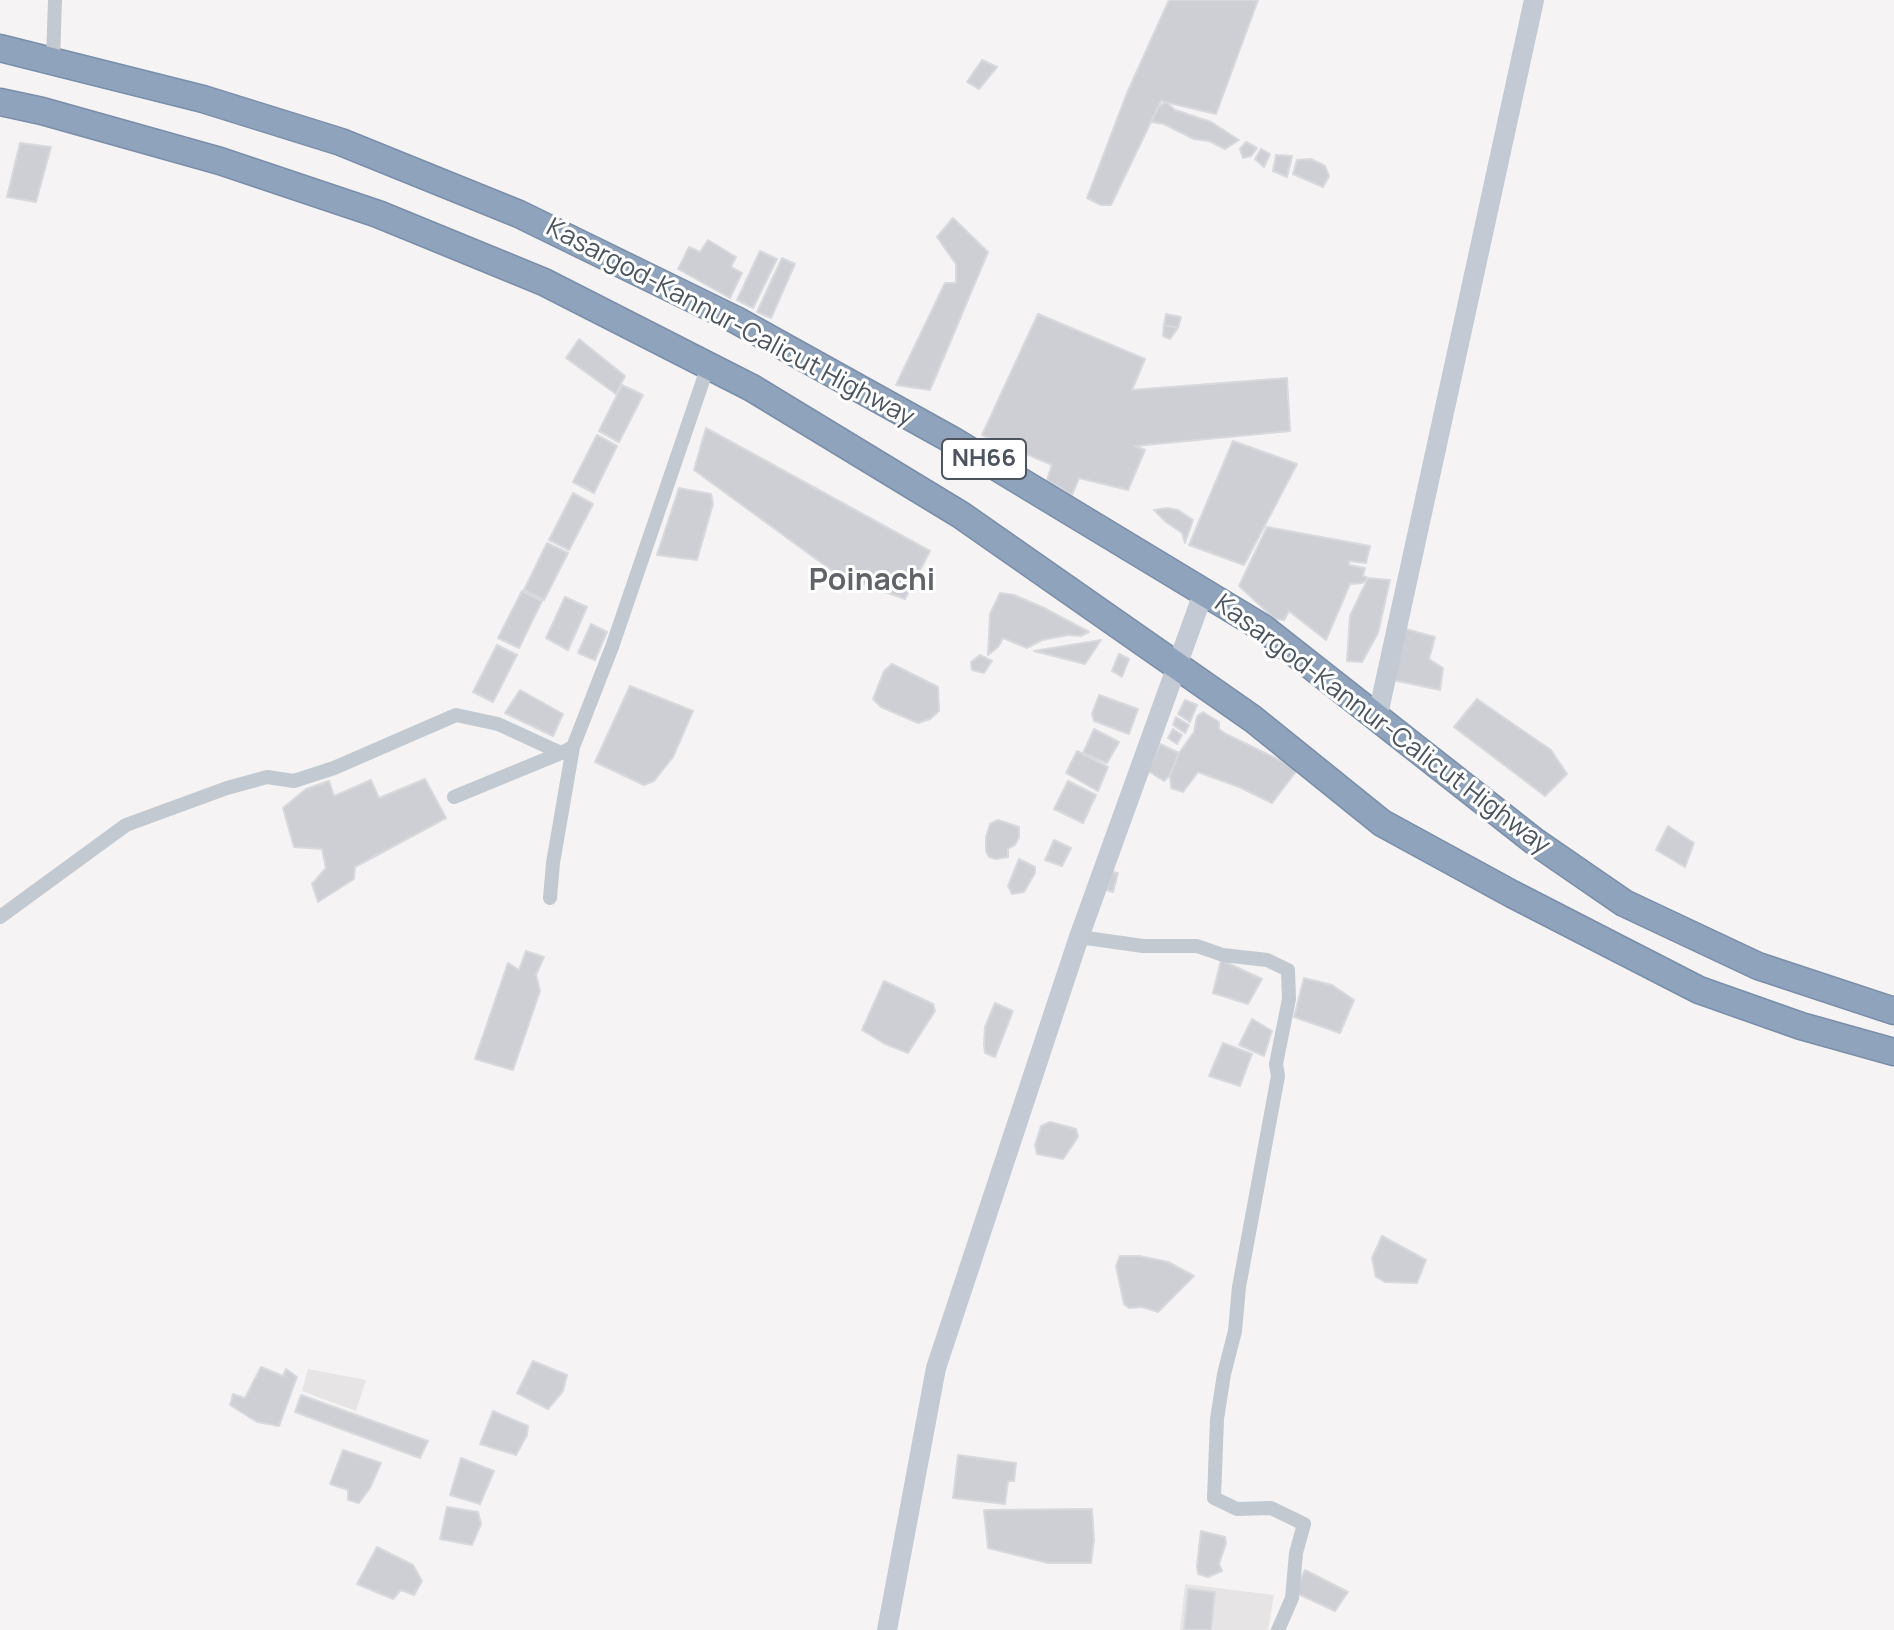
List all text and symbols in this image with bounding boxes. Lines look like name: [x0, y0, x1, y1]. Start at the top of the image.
street label: Kasargod-Kannur-Calicut Highway: [541, 212, 919, 434]
road number: NH66: [942, 439, 1026, 479]
district label: Poinachi: [809, 564, 935, 600]
street label: Kasargod-Kannur-Calicut Highway: [1208, 588, 1556, 862]

